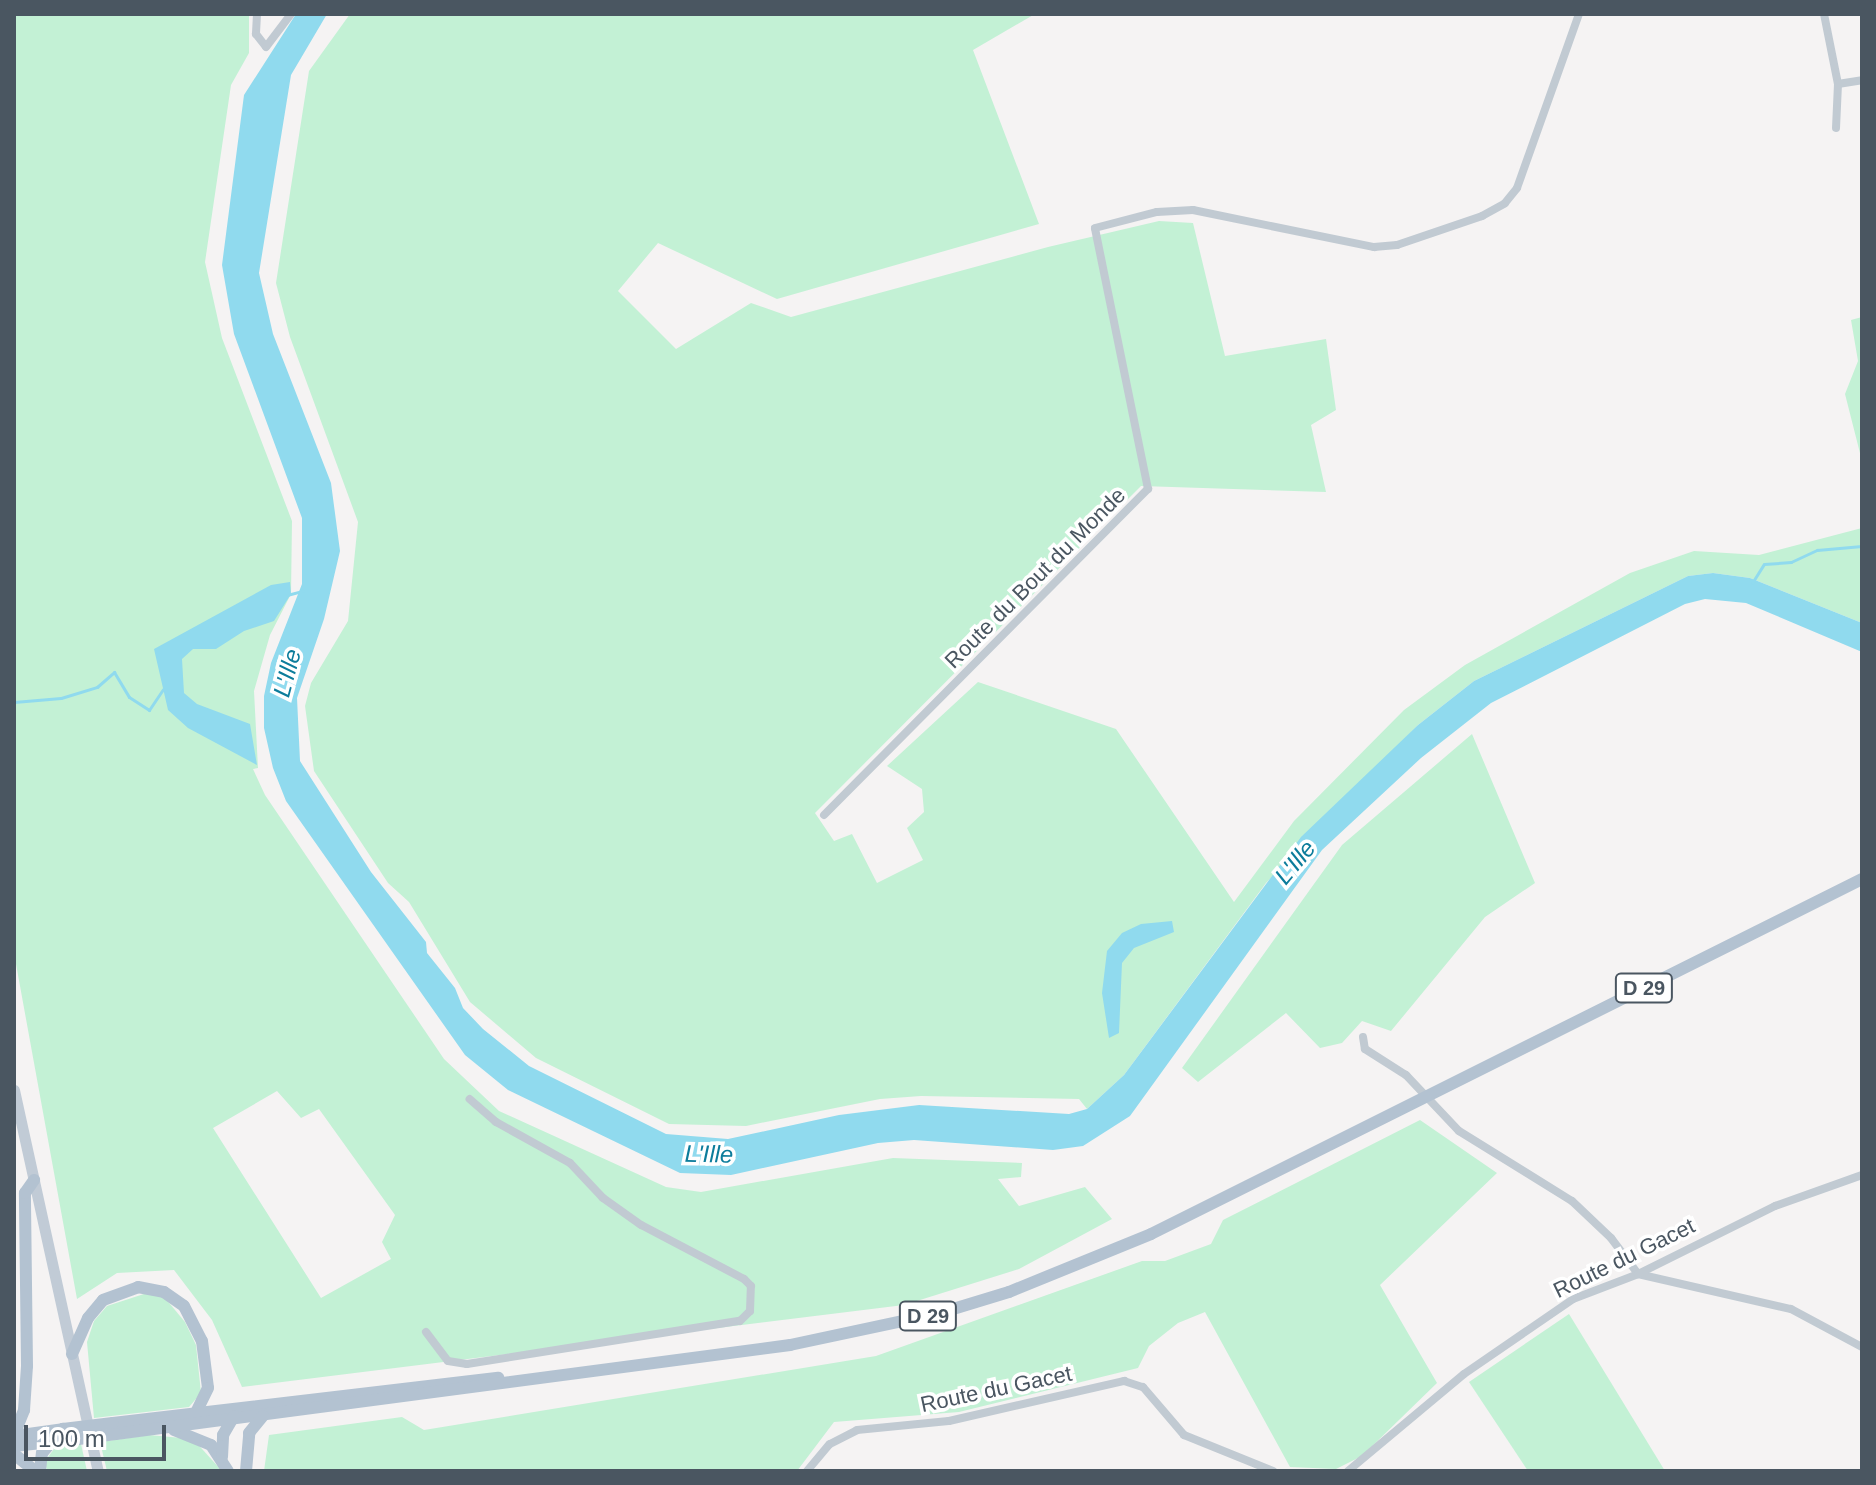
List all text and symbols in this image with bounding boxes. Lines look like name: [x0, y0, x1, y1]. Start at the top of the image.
street label: Route du Bout du Monde: [939, 482, 1131, 674]
water label: L'Ille: [267, 646, 307, 700]
water label: L'Ille: [1268, 834, 1322, 890]
road number: D 29: [1614, 972, 1674, 1004]
water label: L'Ille: [684, 1139, 734, 1169]
street label: Route du Gacet: [1549, 1212, 1699, 1304]
road number: D 29: [898, 1300, 958, 1332]
street label: Route du Gacet: [918, 1360, 1074, 1418]
scale bar: [28, 1409, 170, 1459]
text: 100 m: [38, 1425, 105, 1452]

